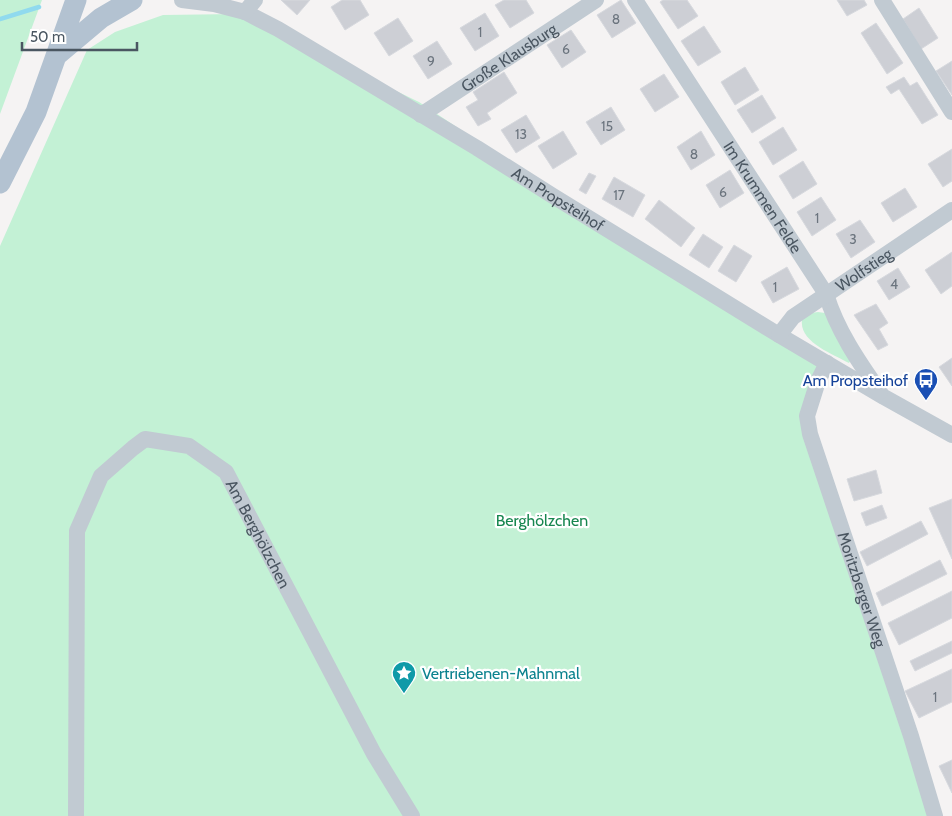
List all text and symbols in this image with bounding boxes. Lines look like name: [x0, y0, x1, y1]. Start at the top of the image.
house number: 8: [612, 10, 620, 28]
street label: Große Klausburg: [457, 18, 561, 96]
scale bar: [22, 20, 138, 52]
house number: 1: [478, 23, 482, 41]
text: 50 m: [30, 28, 65, 46]
house number: 6: [562, 40, 570, 58]
house number: 9: [427, 52, 435, 70]
house number: 15: [601, 117, 613, 135]
house number: 13: [515, 125, 527, 143]
street label: Im Krummen Felde: [720, 138, 806, 257]
house number: 8: [690, 145, 698, 163]
street label: Am Propsteihof: [508, 163, 608, 235]
house number: 6: [719, 183, 727, 201]
house number: 17: [613, 186, 625, 204]
house number: 1: [815, 209, 819, 227]
house number: 3: [849, 230, 857, 248]
street label: Wolfstieg: [832, 243, 896, 295]
house number: 4: [890, 275, 898, 293]
house number: 1: [773, 278, 777, 296]
bus stop icon: Am Propsteihof: [913, 367, 939, 401]
place label: Am Propsteihof: [803, 371, 909, 390]
street label: Am Berghölzchen: [222, 476, 295, 591]
park label: Berghölzchen: [496, 511, 588, 530]
street label: Moritzberger Weg: [834, 529, 890, 651]
place icon: Vertriebenen-Mahnmal: [391, 660, 417, 694]
place label: Vertriebenen-Mahnmal: [422, 664, 580, 683]
house number: 1: [933, 688, 937, 706]

